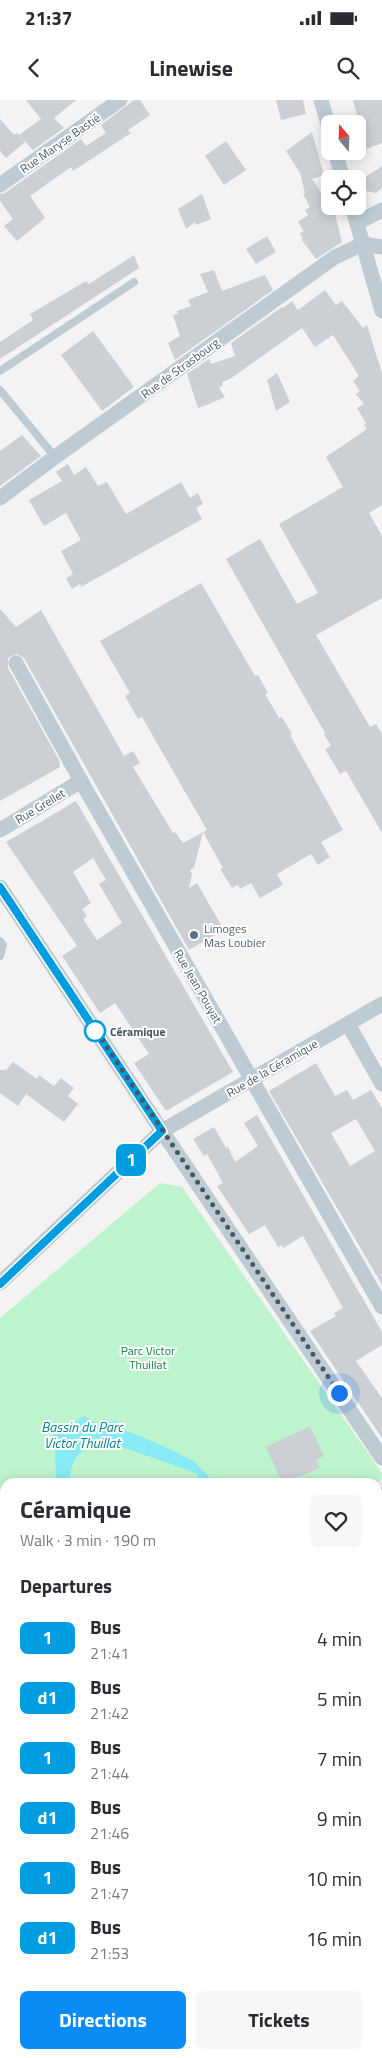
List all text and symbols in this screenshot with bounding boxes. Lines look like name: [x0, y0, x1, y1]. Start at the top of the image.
text: 21:37: [25, 3, 72, 32]
text: Linewise: [149, 51, 233, 85]
icon: back: [20, 54, 48, 82]
icon: search: [334, 54, 362, 82]
street label: Rue Maryse Bastié: [16, 108, 104, 178]
north arrow: [321, 115, 366, 160]
map controls: [321, 115, 366, 215]
button: locate: [321, 170, 366, 215]
street label: Rue de Strasbourg: [137, 333, 223, 403]
street label: Rue Grellet: [11, 783, 69, 828]
place label: Limoges Mas Loubier: [204, 919, 266, 952]
marker: Limoges Mas Loubier: [188, 929, 200, 941]
street label: Rue Jean Pouyat: [169, 945, 227, 1027]
marker: Céramique: [84, 1020, 106, 1042]
place label: Céramique: [110, 1022, 166, 1041]
street label: Rue de la Céramique: [223, 1034, 321, 1102]
line badge: 1: [115, 1144, 147, 1176]
text: 1: [126, 1146, 136, 1173]
park label: Parc Victor Thuillat: [121, 1341, 175, 1374]
your location: [327, 1381, 352, 1406]
water label: Bassin du Parc Victor Thuillat: [41, 1416, 124, 1453]
text: Céramique: [20, 1491, 131, 1527]
button: heart: [310, 1495, 362, 1547]
text: Walk · 3 min · 190 m: [20, 1528, 156, 1552]
text: Departures: [20, 1571, 112, 1600]
text: Bus: [90, 1612, 121, 1641]
text: 1: [42, 1624, 53, 1651]
text: 4 min: [317, 1624, 362, 1653]
text: 21:41: [90, 1641, 129, 1665]
text: Bus: [90, 1672, 121, 1701]
text: d1: [38, 1684, 57, 1711]
text: 5 min: [317, 1684, 362, 1713]
text: 21:42: [90, 1701, 129, 1725]
text: Bus: [90, 1732, 121, 1761]
text: 1: [42, 1744, 53, 1771]
text: 7 min: [317, 1744, 362, 1773]
text: 21:44: [90, 1761, 129, 1785]
text: Bus: [90, 1792, 121, 1821]
text: d1: [38, 1804, 57, 1831]
text: 9 min: [317, 1804, 362, 1833]
text: 21:46: [90, 1821, 129, 1845]
text: Bus: [90, 1852, 121, 1881]
text: 1: [42, 1864, 53, 1891]
text: 10 min: [306, 1864, 362, 1893]
text: 21:47: [90, 1881, 129, 1905]
text: Bus: [90, 1912, 121, 1941]
text: d1: [38, 1924, 57, 1951]
text: 16 min: [306, 1924, 362, 1953]
text: 21:53: [90, 1941, 129, 1965]
button: Directions: [20, 1991, 186, 2049]
button: Tickets: [196, 1991, 362, 2049]

